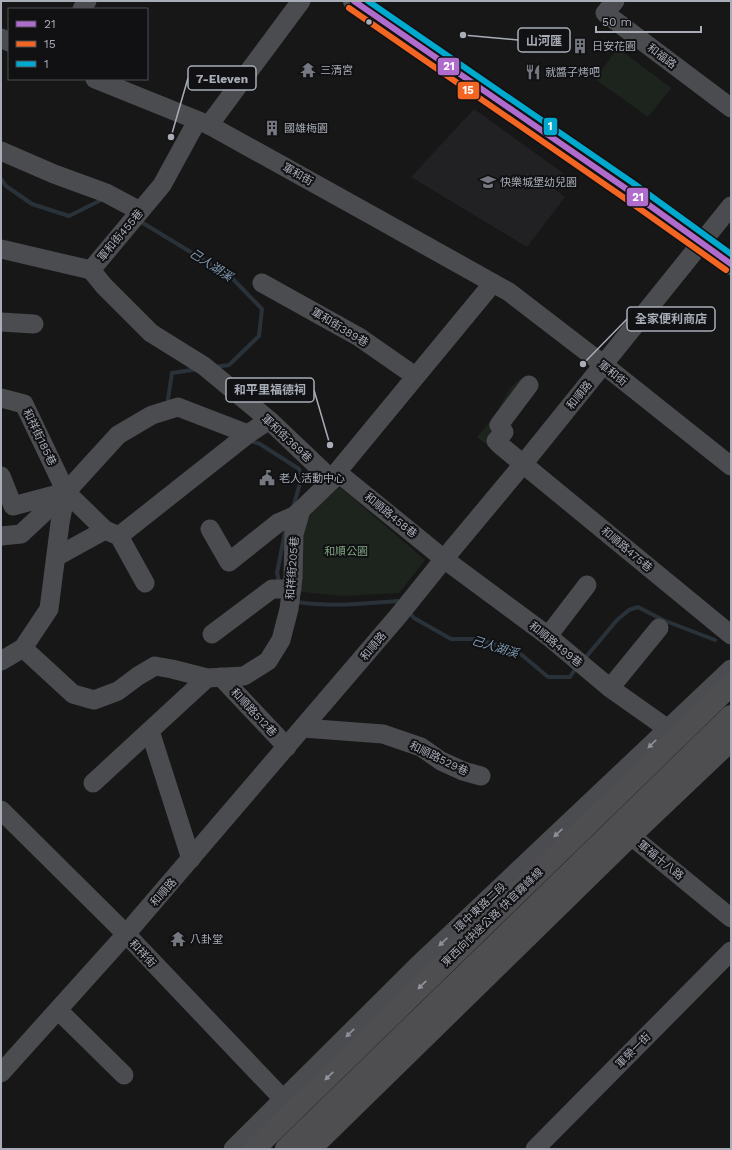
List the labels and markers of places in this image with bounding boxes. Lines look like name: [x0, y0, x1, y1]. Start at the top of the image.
unlabelled marker: [364, 17, 374, 27]
callout: 山河匯: [518, 28, 570, 52]
building icon: 日安花園: [571, 37, 589, 55]
place label: 日安花園: [592, 40, 636, 53]
temple icon: 三清宮: [299, 61, 317, 79]
restaurant icon: 就醬子烤吧: [524, 63, 542, 81]
place label: 三清宮: [320, 64, 353, 77]
callout: 7-Eleven: [188, 66, 256, 90]
place label: 就醬子烤吧: [545, 66, 600, 79]
building icon: 國雄梅園: [263, 119, 281, 137]
place label: 國雄梅園: [284, 122, 328, 135]
school or university icon: 快樂城堡幼兒園: [479, 173, 497, 191]
place label: 快樂城堡幼兒園: [500, 176, 577, 189]
callout: 全家便利商店: [627, 307, 715, 331]
callout: 和平里福德祠: [226, 378, 314, 402]
public building icon: 老人活動中心: [258, 469, 276, 487]
place label: 老人活動中心: [279, 472, 345, 485]
temple icon: 八卦堂: [169, 930, 187, 948]
place label: 八卦堂: [190, 933, 223, 946]

